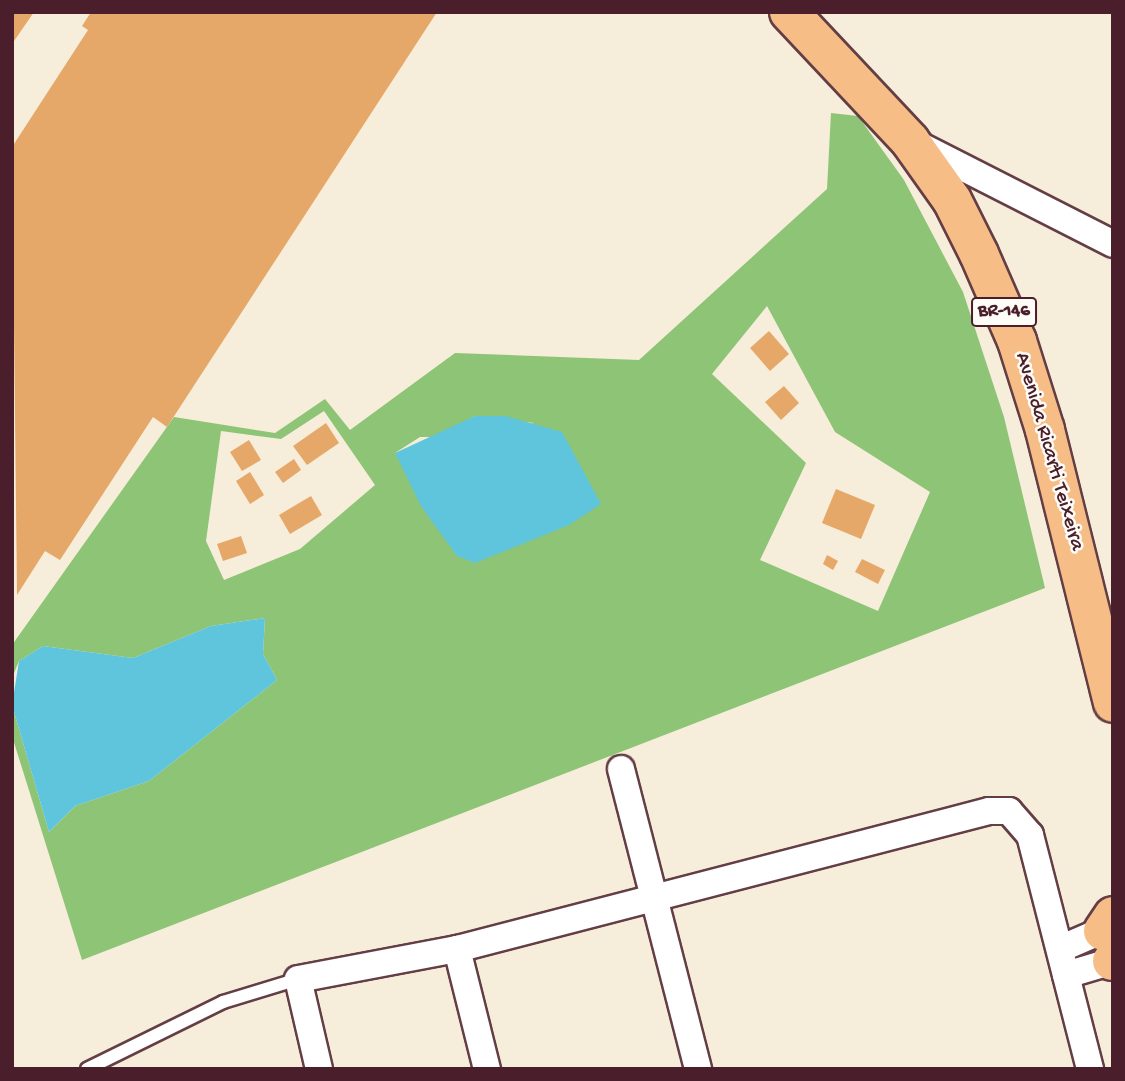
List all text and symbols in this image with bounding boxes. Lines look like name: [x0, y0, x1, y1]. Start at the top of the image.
road number: BR-146: [971, 296, 1037, 328]
street label: Avenida Ricarti Teixeira: [1008, 350, 1088, 554]

